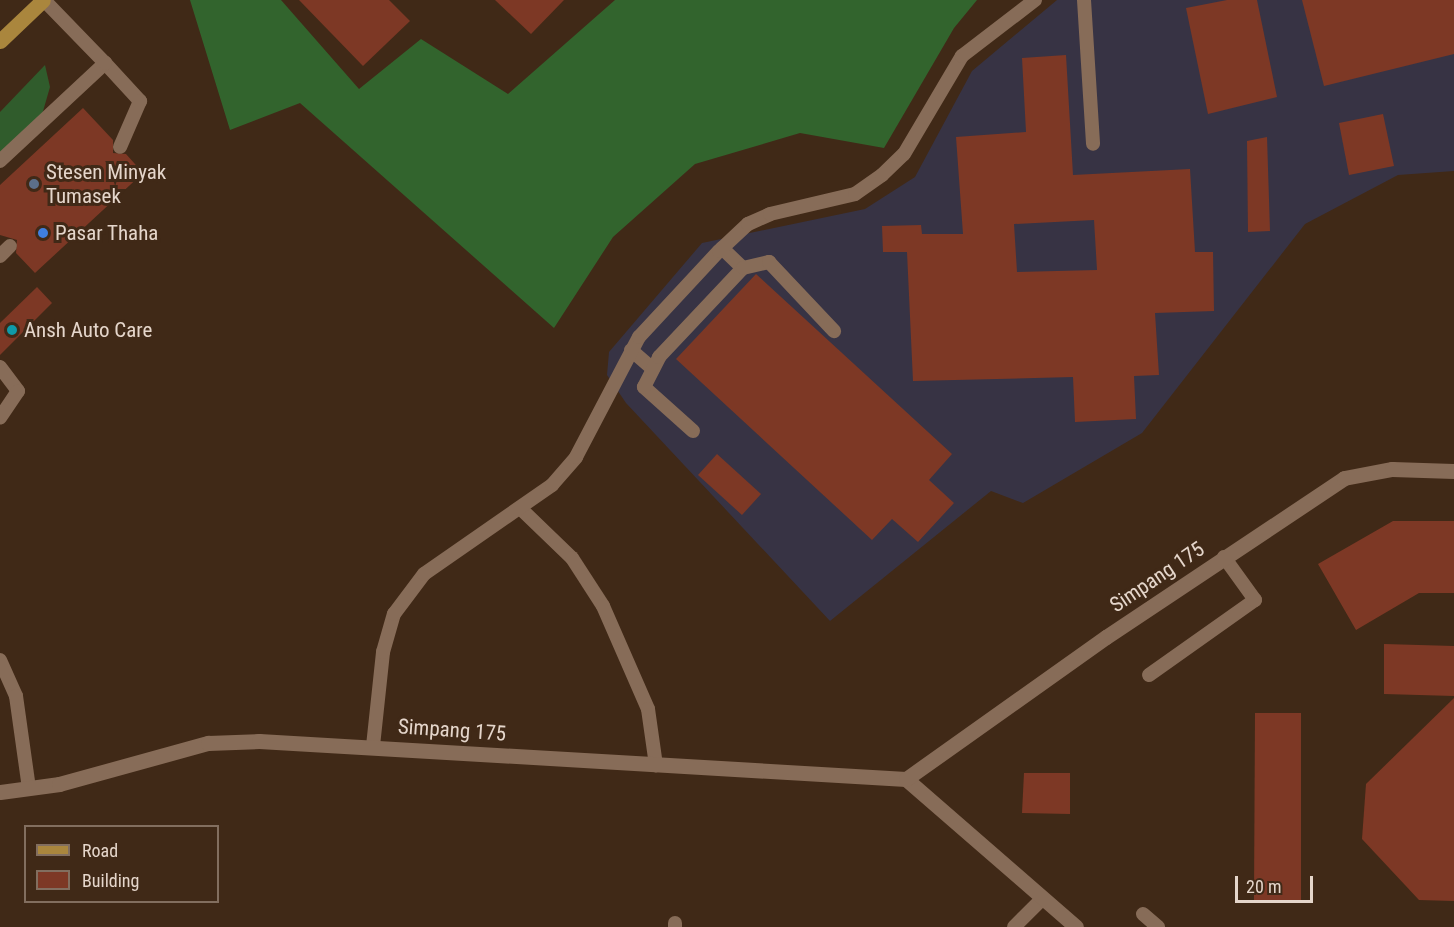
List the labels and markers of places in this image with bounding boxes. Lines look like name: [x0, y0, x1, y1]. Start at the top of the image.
place label: Stesen Minyak Tumasek: [46, 159, 166, 209]
marker: Stesen Minyak Tumasek: [27, 177, 41, 191]
place label: Pasar Thaha: [55, 220, 159, 246]
marker: Pasar Thaha: [36, 226, 50, 240]
place label: Ansh Auto Care: [24, 317, 152, 343]
marker: Ansh Auto Care: [5, 323, 19, 337]

